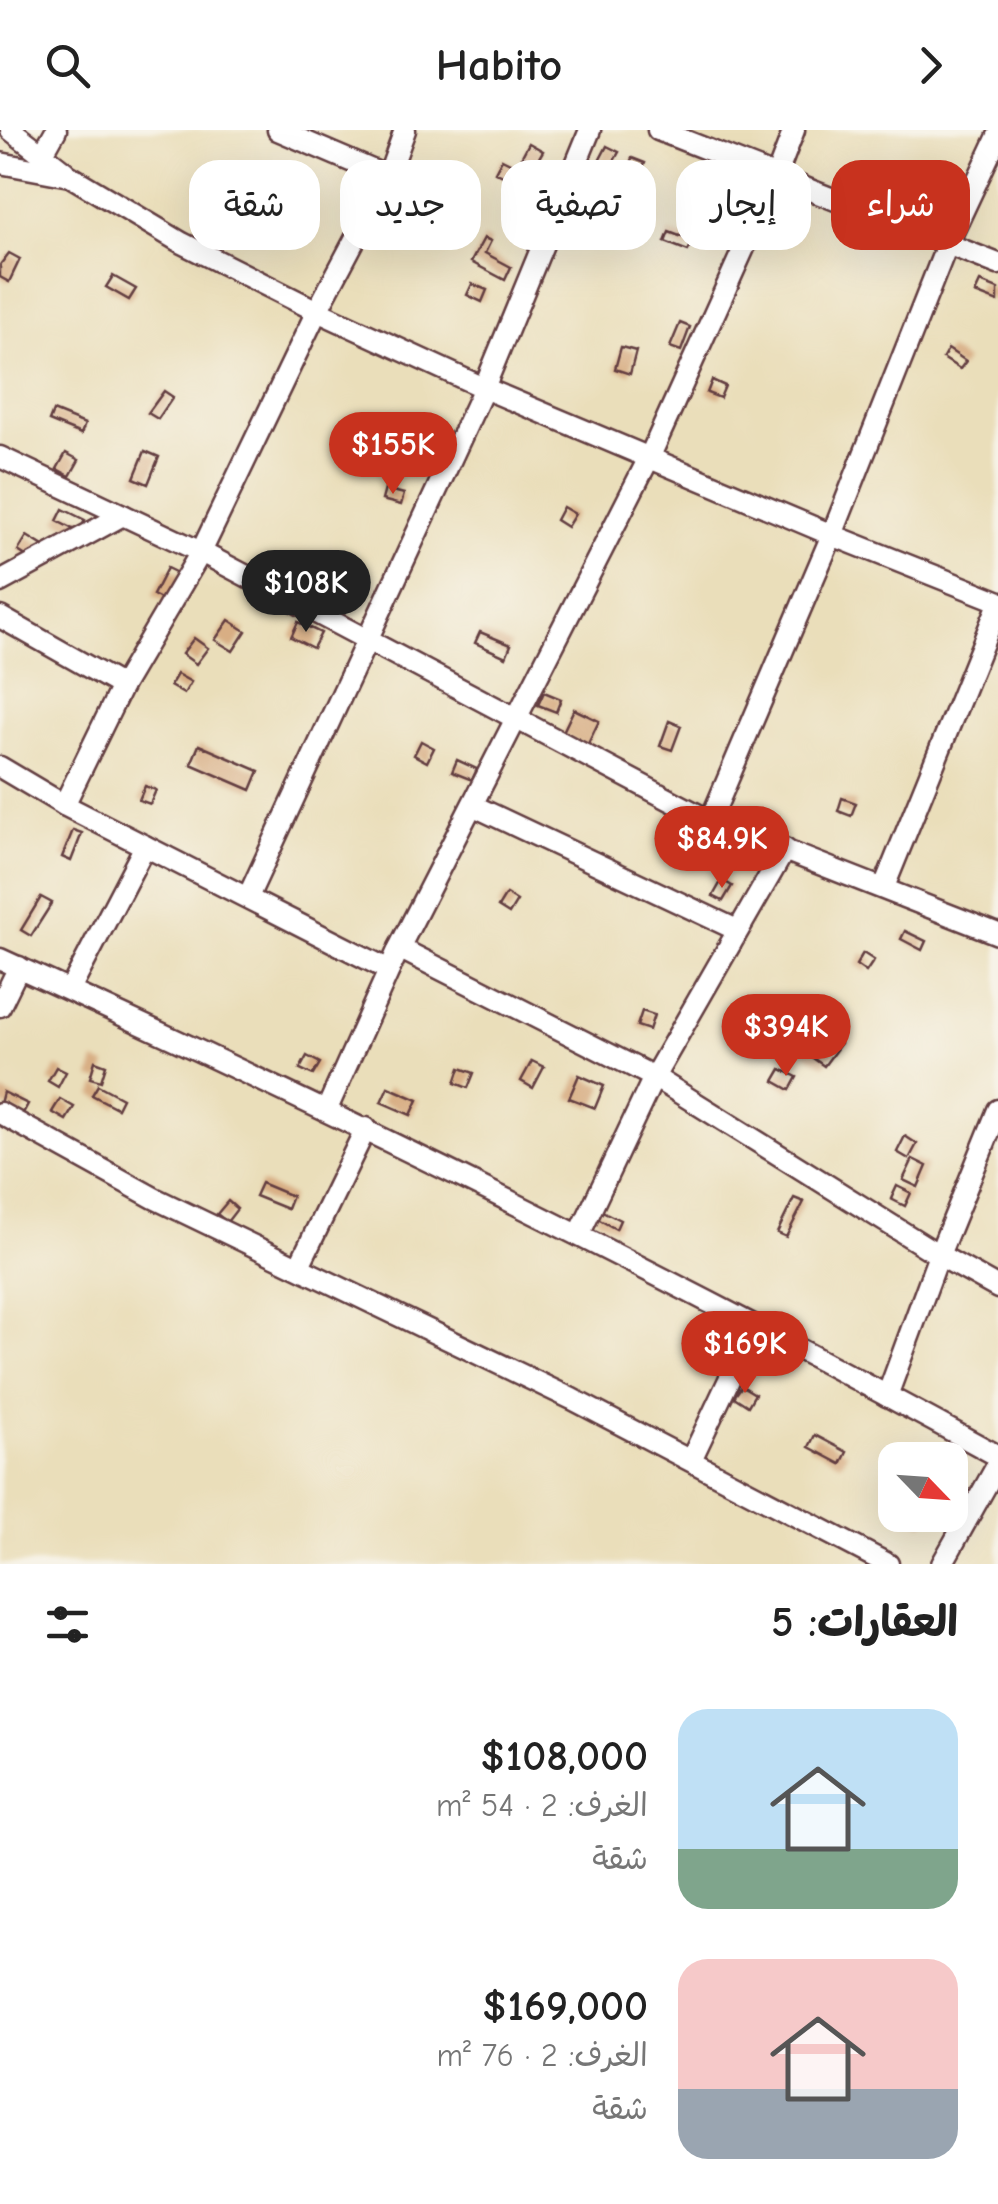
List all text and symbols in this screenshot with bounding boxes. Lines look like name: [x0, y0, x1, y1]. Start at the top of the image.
icon: search: [40, 38, 95, 93]
icon: forward: [903, 38, 958, 93]
text: Habito: [436, 39, 562, 91]
chip: شقة: [189, 160, 320, 250]
chip: جديد: [340, 160, 481, 250]
chip: تصفية: [501, 160, 656, 250]
chip: إيجار: [676, 160, 811, 250]
chip: شراء: [831, 160, 970, 250]
pin: $155K: [323, 412, 463, 497]
text: $155K: [351, 426, 435, 463]
pin: $108K: [236, 550, 376, 635]
text: $108K: [264, 564, 348, 601]
pin: $84.9K: [641, 806, 803, 891]
text: $84.9K: [676, 820, 768, 857]
pin: $394K: [716, 994, 856, 1079]
text: $394K: [744, 1008, 828, 1045]
pin: $169K: [675, 1311, 815, 1396]
text: $169K: [703, 1325, 787, 1362]
north arrow: [878, 1442, 968, 1532]
map controls: [878, 1442, 968, 1532]
icon: filters: [40, 1597, 95, 1652]
text: العقارات: 5: [771, 1598, 958, 1647]
text: $108,000: [481, 1732, 648, 1781]
icon: home: [758, 1749, 878, 1869]
text: الغرف: 2 · 54 m²: [436, 1787, 648, 1824]
text: شقة: [592, 1840, 648, 1877]
text: $169,000: [482, 1982, 648, 2031]
icon: home: [758, 1999, 878, 2119]
text: الغرف: 2 · 76 m²: [437, 2037, 648, 2074]
text: شقة: [592, 2090, 648, 2127]

